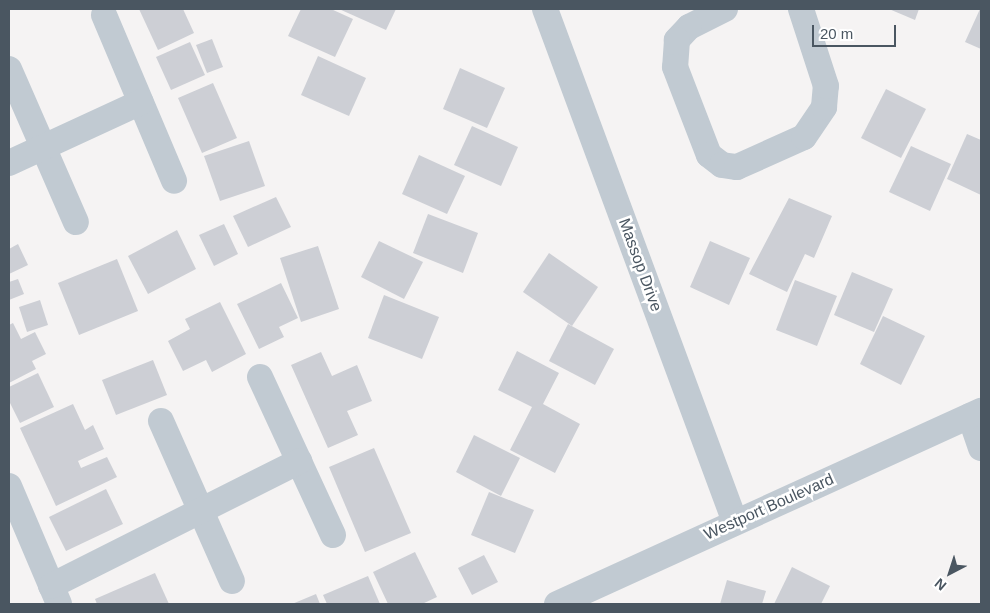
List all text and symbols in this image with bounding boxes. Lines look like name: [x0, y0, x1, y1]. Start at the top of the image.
scale bar: [815, 15, 899, 47]
text: 20 m: [820, 25, 853, 42]
street label: Massop Drive: [614, 216, 666, 314]
street label: Westport Boulevard: [701, 470, 837, 544]
north arrow: [925, 548, 975, 598]
text: N: [931, 575, 949, 594]

